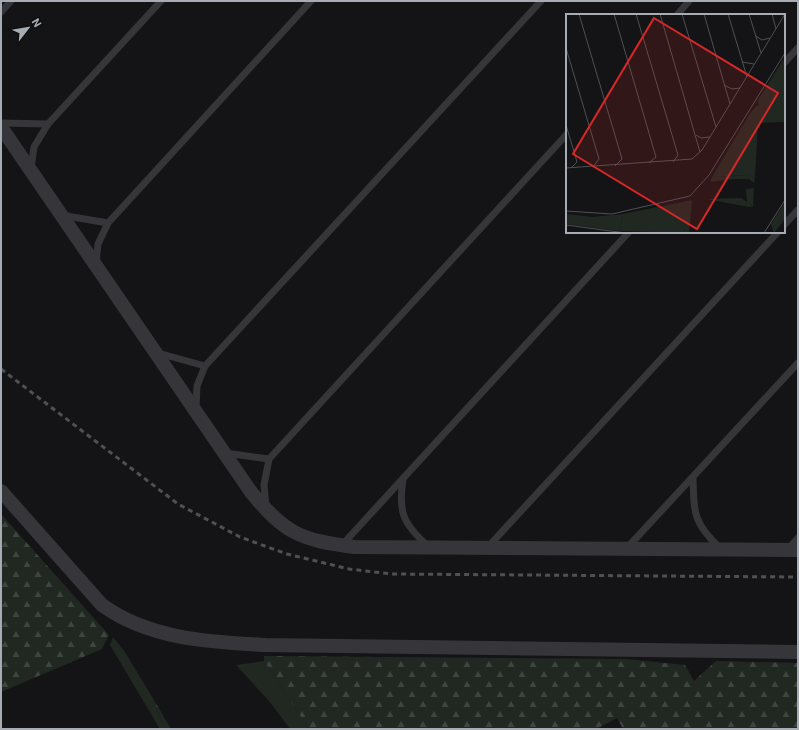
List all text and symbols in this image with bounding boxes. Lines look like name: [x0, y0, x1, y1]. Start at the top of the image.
north arrow: [8, 8, 48, 48]
inset map: [566, 14, 785, 233]
text: N: [29, 16, 44, 30]

